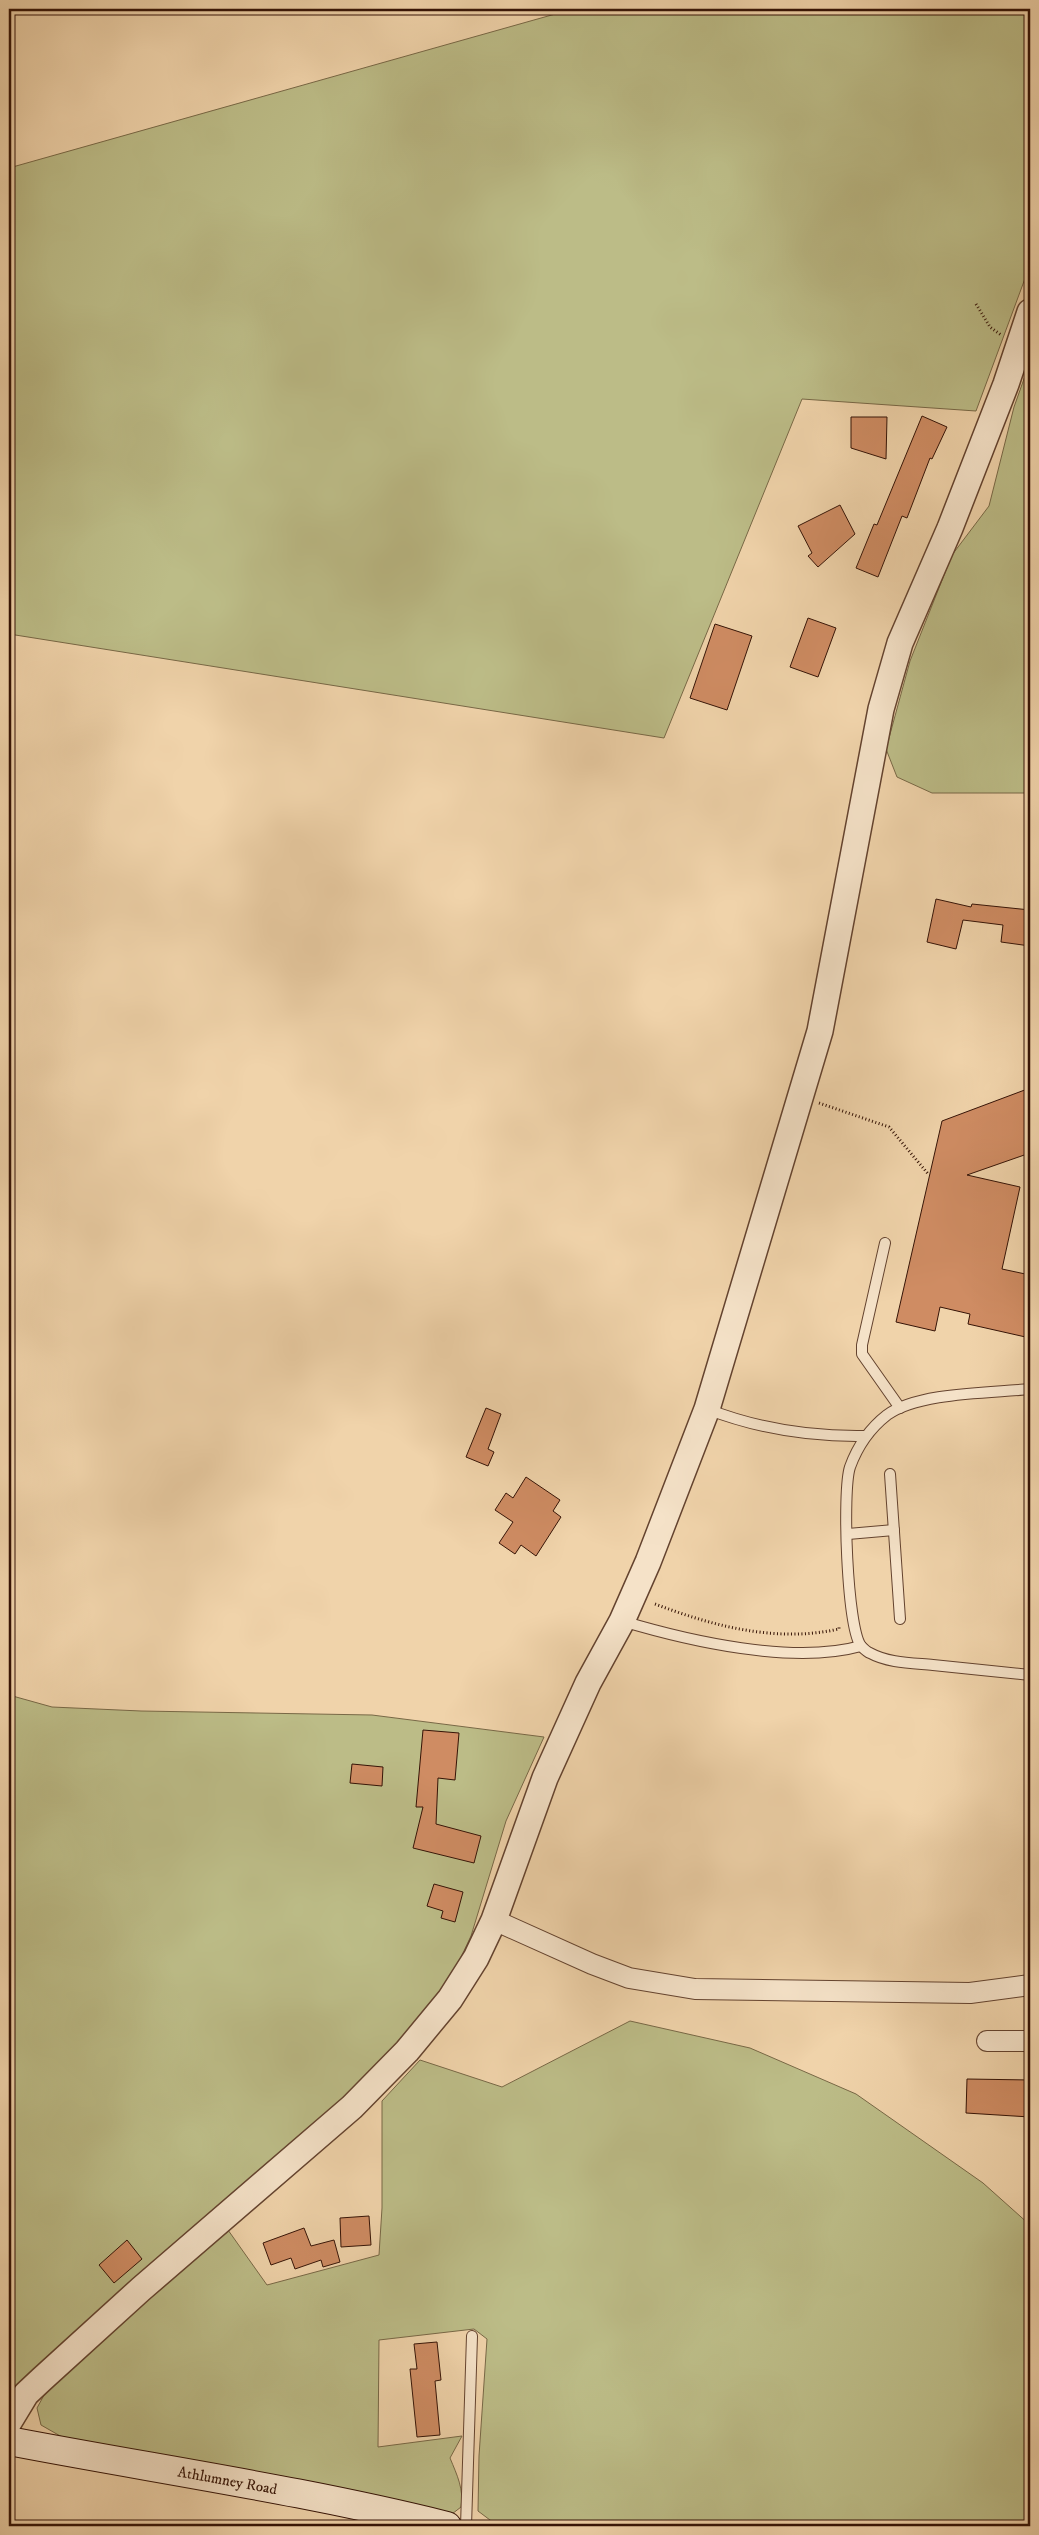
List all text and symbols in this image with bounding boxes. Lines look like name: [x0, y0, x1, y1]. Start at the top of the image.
street label: Athlumney Road: [176, 2463, 279, 2499]

